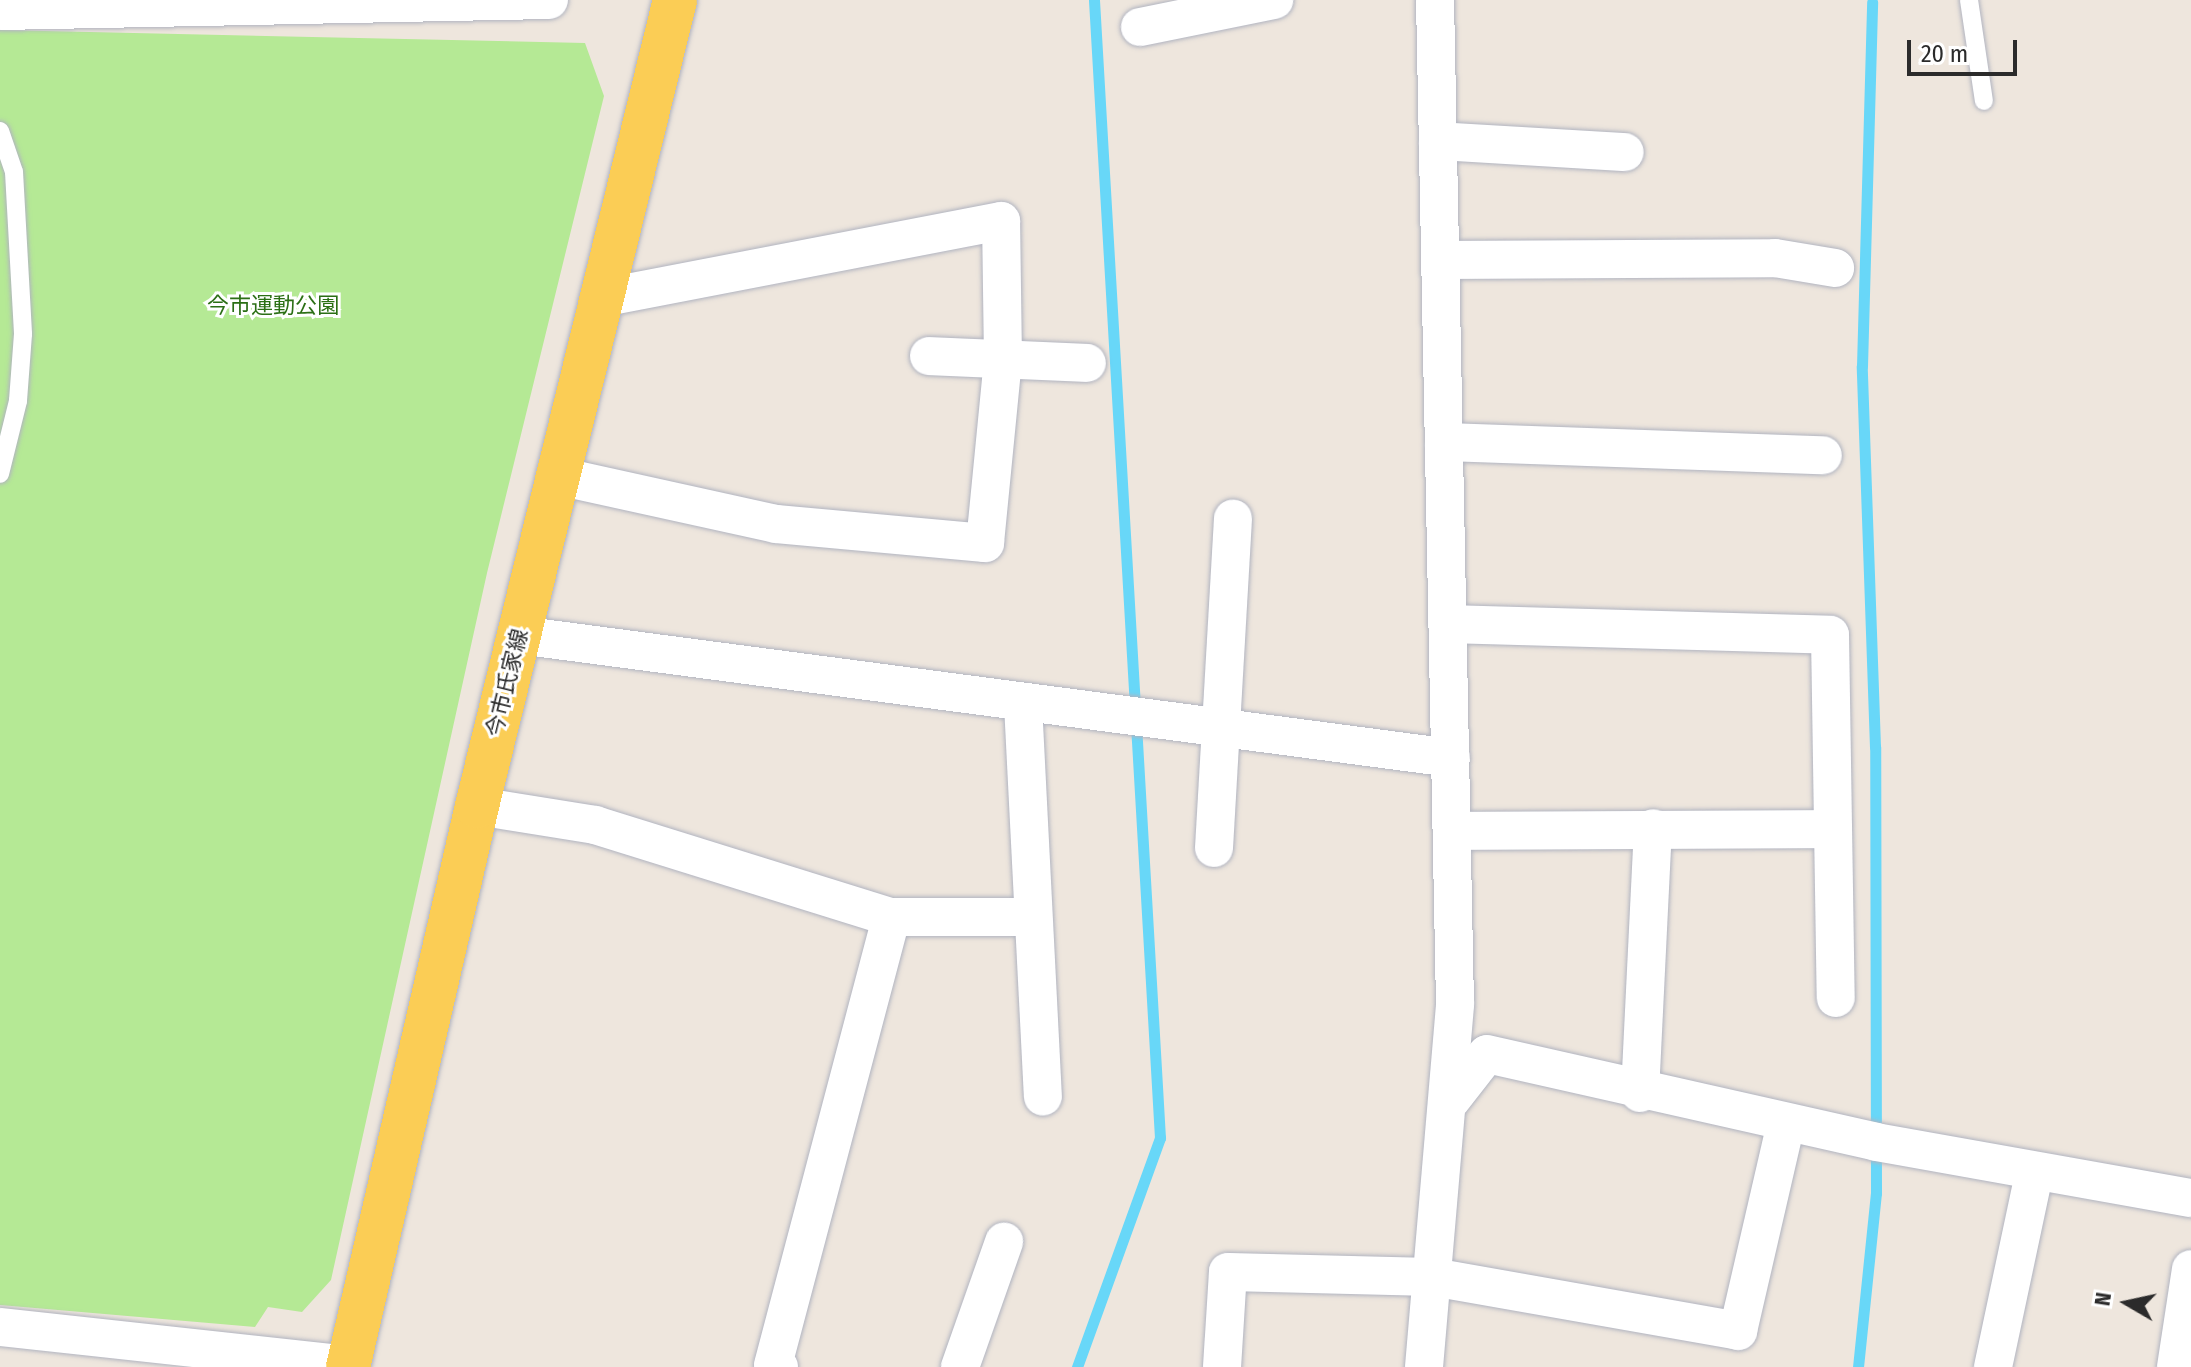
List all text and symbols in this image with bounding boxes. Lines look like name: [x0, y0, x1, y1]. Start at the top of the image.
scale bar: [1911, 24, 2021, 74]
text: 20 m: [1921, 40, 1968, 68]
park label: 今市運動公園: [207, 293, 339, 319]
street label: 今市氏家線: [481, 626, 533, 740]
north arrow: [2087, 1263, 2167, 1343]
text: N: [2088, 1291, 2117, 1308]

